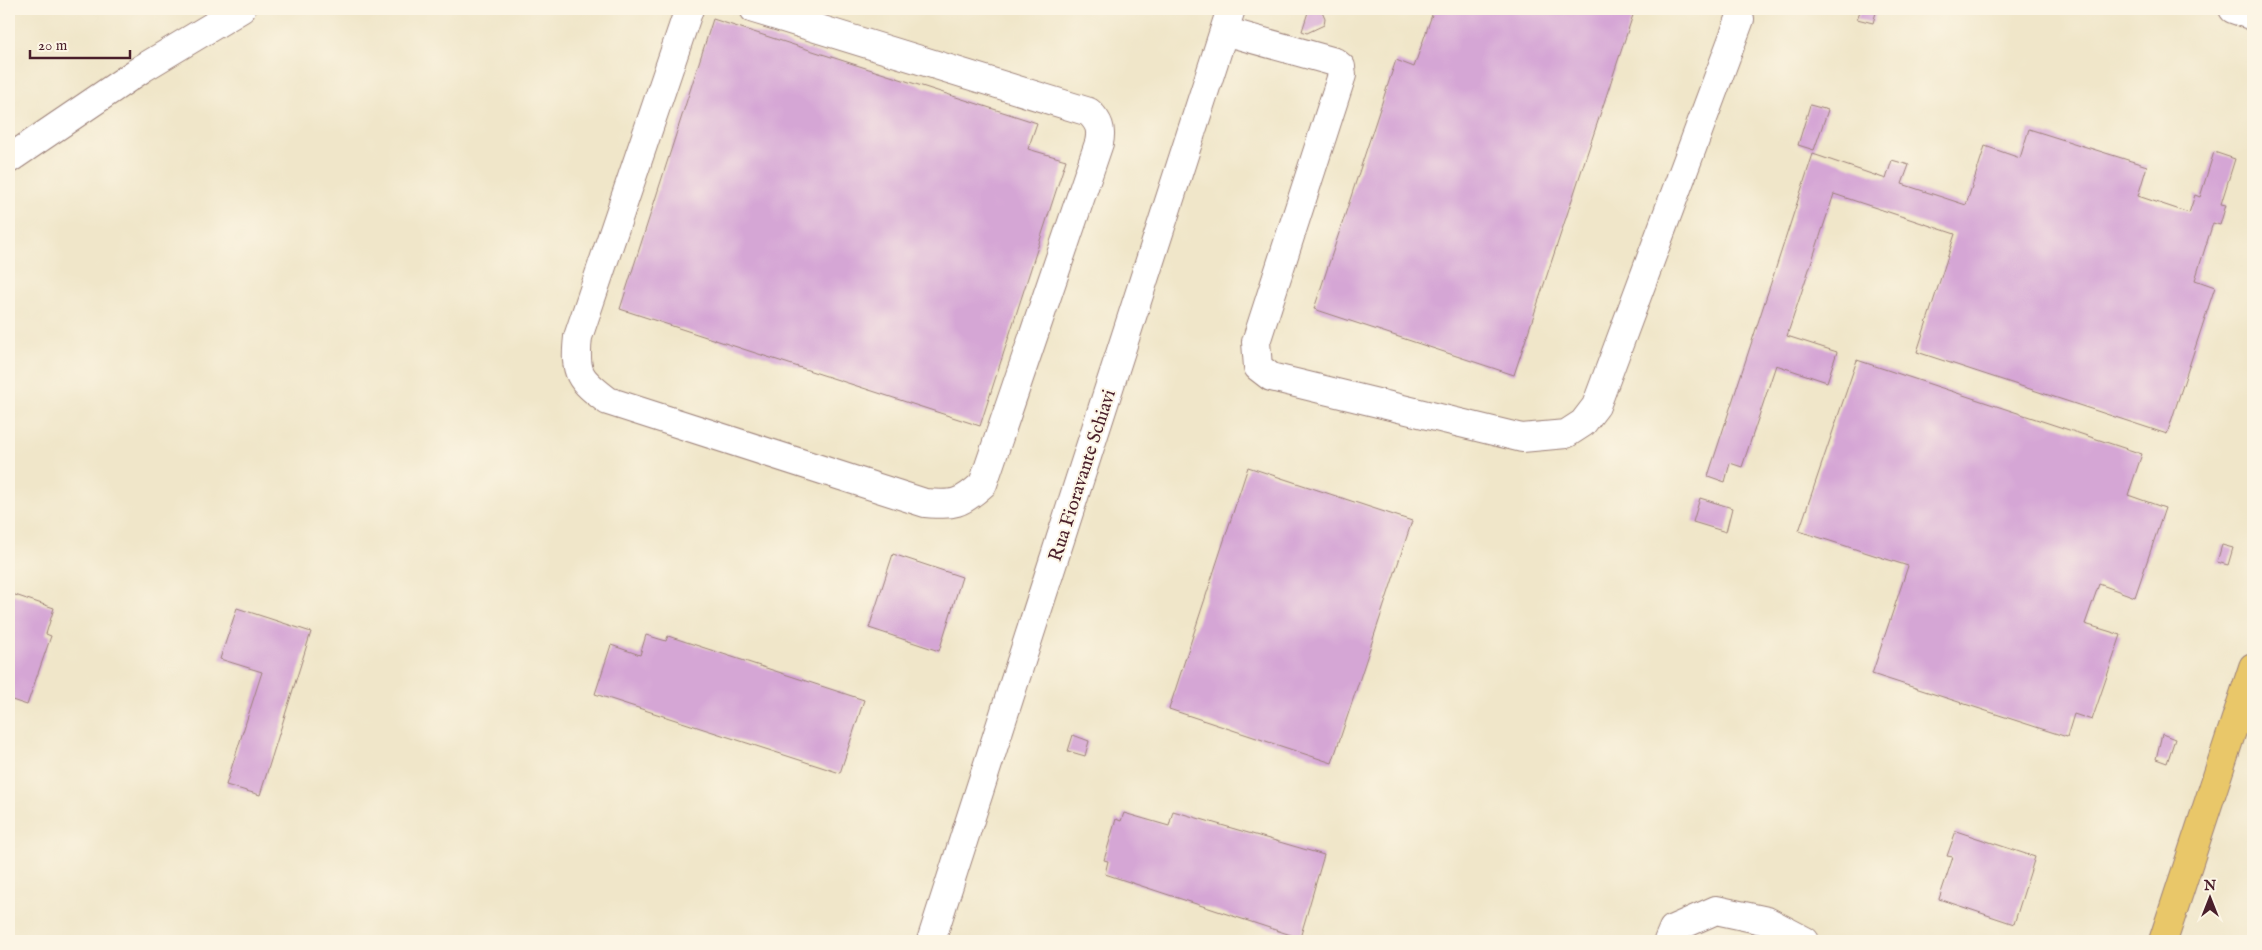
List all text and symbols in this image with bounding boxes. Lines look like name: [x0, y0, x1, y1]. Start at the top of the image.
scale bar: [30, 28, 130, 60]
text: 20 m: [38, 36, 68, 55]
street label: Rua Fioravante Schiavi: [1044, 387, 1122, 565]
north arrow: [2184, 872, 2234, 922]
text: N: [2203, 877, 2216, 895]

